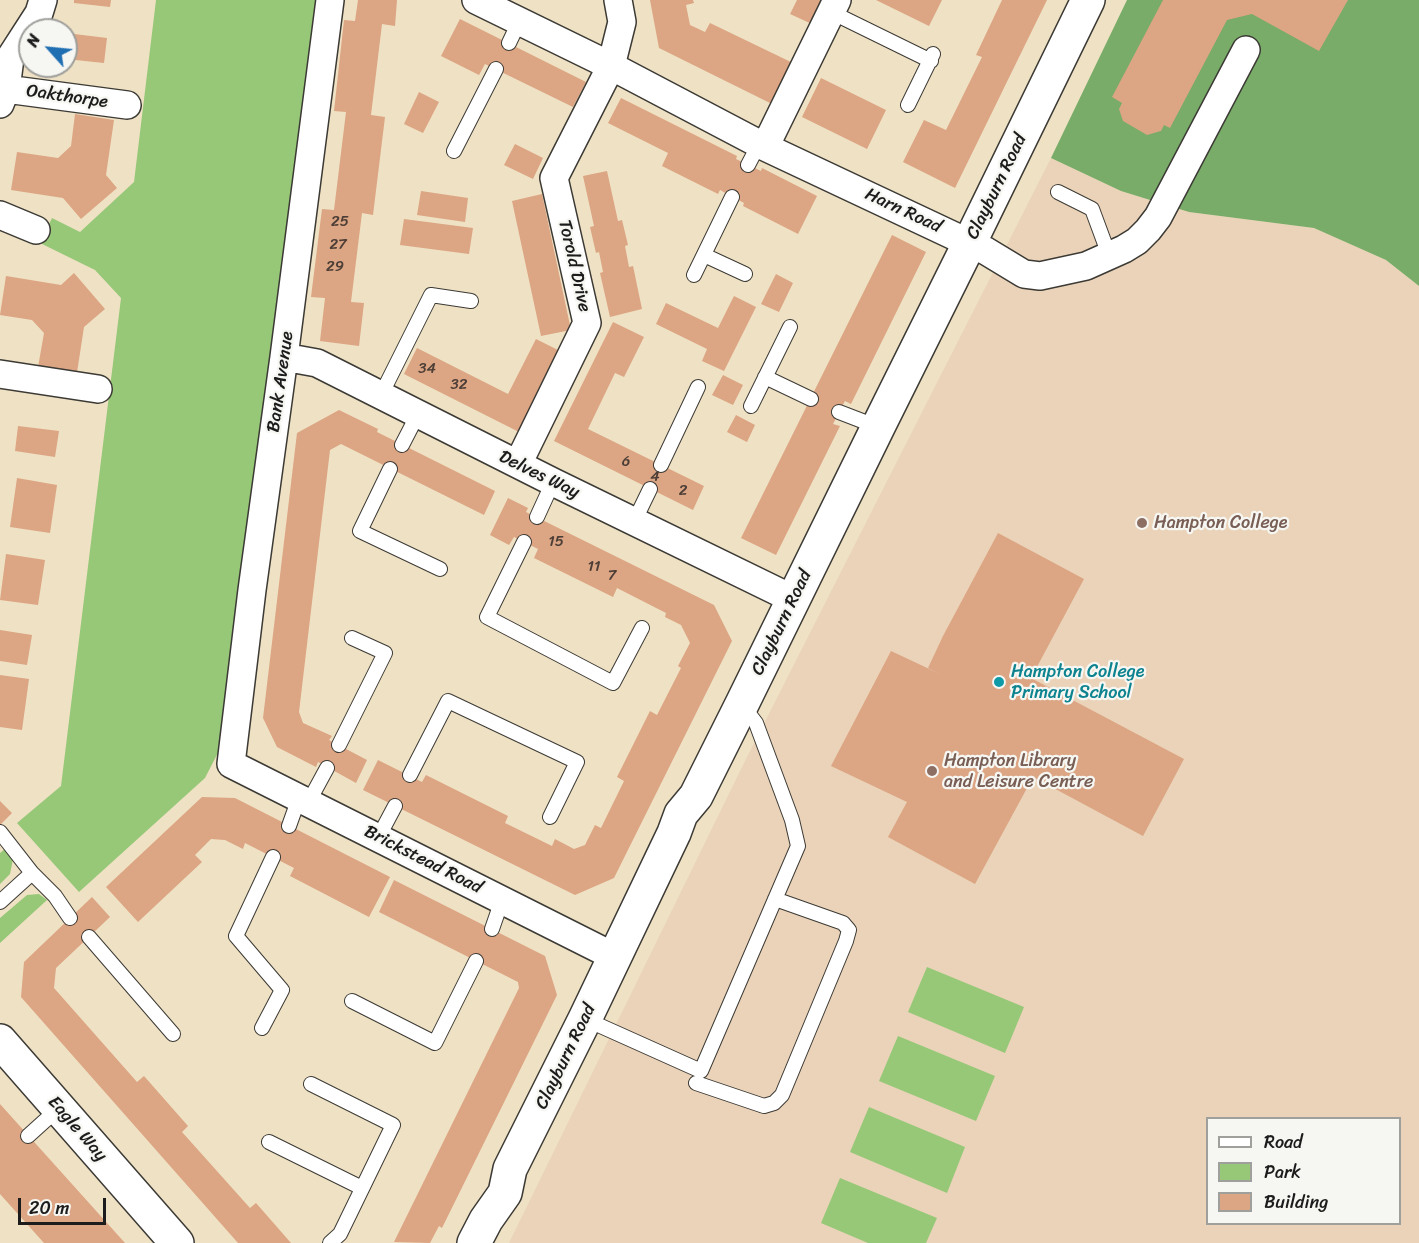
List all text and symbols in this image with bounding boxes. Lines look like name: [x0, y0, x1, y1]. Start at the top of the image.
north arrow: [18, 18, 78, 78]
text: N: [18, 29, 49, 52]
street label: Oakthorpe: [25, 81, 109, 113]
street label: Clayburn Road: [962, 131, 1032, 243]
street label: Harn Road: [861, 184, 945, 238]
house number: 25: [331, 213, 349, 231]
street label: Torold Drive: [553, 218, 595, 314]
house number: 27: [329, 236, 347, 254]
house number: 29: [326, 258, 344, 276]
street label: Bank Avenue: [263, 330, 299, 434]
house number: 34: [418, 360, 436, 378]
house number: 32: [451, 376, 467, 394]
street label: Delves Way: [495, 446, 583, 504]
house number: 6: [622, 453, 630, 471]
house number: 4: [650, 468, 660, 486]
house number: 2: [679, 482, 687, 500]
place label: Hampton College: [1154, 512, 1288, 534]
marker: Hampton College: [1135, 516, 1149, 530]
house number: 15: [548, 533, 564, 551]
house number: 11: [588, 558, 600, 576]
house number: 7: [608, 567, 616, 585]
street label: Clayburn Road: [747, 567, 817, 679]
place label: Hampton College Primary School: [1011, 661, 1145, 704]
marker: Hampton College Primary School: [992, 675, 1006, 689]
place label: Hampton Library and Leisure Centre: [944, 750, 1093, 792]
marker: Hampton Library and Leisure Centre: [925, 764, 939, 778]
street label: Brickstead Road: [360, 821, 486, 899]
street label: Clayburn Road: [531, 1001, 601, 1113]
street label: Eagle Way: [43, 1092, 111, 1166]
legend: [1206, 1117, 1401, 1225]
text: Road: [1264, 1126, 1303, 1158]
text: Park: [1264, 1156, 1301, 1188]
scale bar: [21, 1186, 110, 1224]
text: Building: [1264, 1186, 1328, 1218]
text: 20 m: [29, 1192, 69, 1224]

